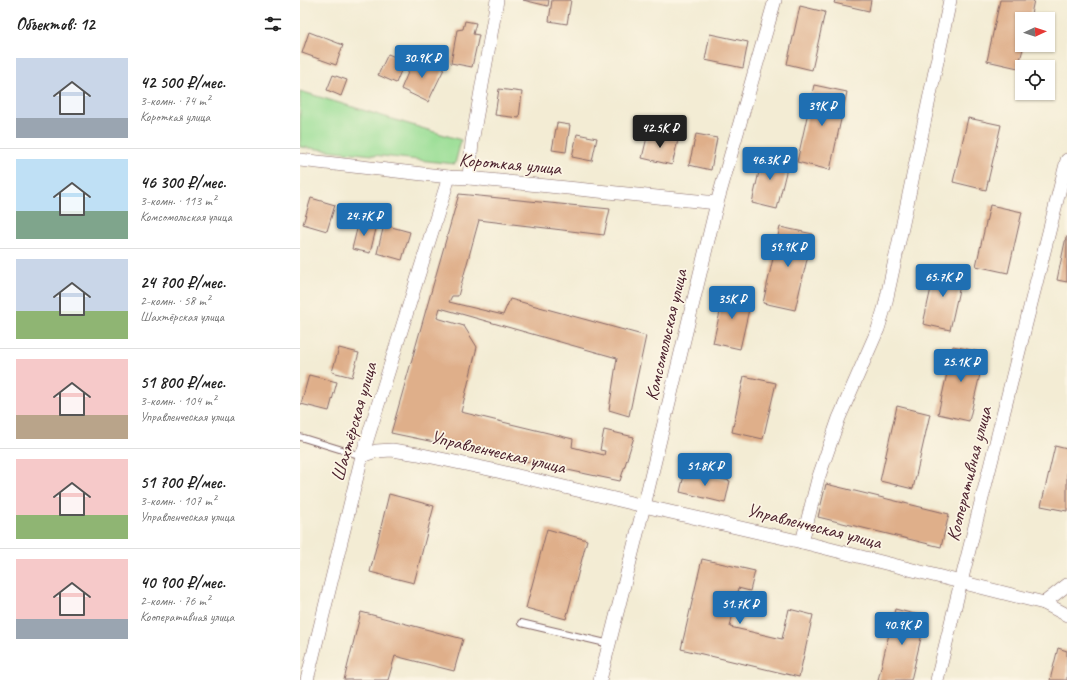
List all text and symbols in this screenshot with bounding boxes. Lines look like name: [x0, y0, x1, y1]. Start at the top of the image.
north arrow: [1015, 12, 1055, 52]
map controls: [1015, 12, 1055, 100]
icon: filters: [262, 13, 284, 35]
text: Объектов: 12: [16, 14, 95, 35]
pin: 30.9K ₽: [385, 45, 459, 79]
text: 30.9K ₽: [404, 50, 440, 66]
button: locate: [1015, 60, 1055, 100]
text: 42 500 ₽/мес.: [140, 72, 225, 93]
icon: home: [48, 74, 96, 122]
text: 3-комн. · 74 m²: [140, 93, 210, 109]
pin: 39K ₽: [794, 93, 850, 127]
text: 39K ₽: [808, 98, 836, 114]
text: Короткая улица: [140, 109, 210, 125]
pin: 42.5K ₽: [623, 115, 697, 149]
text: 42.5K ₽: [642, 120, 678, 136]
pin: 46.3K ₽: [733, 147, 807, 181]
street label: Короткая улица: [458, 148, 564, 181]
text: 46.3K ₽: [752, 152, 788, 168]
text: 46 300 ₽/мес.: [140, 172, 226, 193]
icon: home: [48, 175, 96, 223]
text: 3-комн. · 113 m²: [140, 193, 216, 209]
pin: 24.7K ₽: [327, 203, 401, 237]
text: 24.7K ₽: [346, 208, 382, 224]
text: Комсомольская улица: [140, 209, 232, 225]
pin: 59.9K ₽: [751, 234, 825, 268]
text: 59.9K ₽: [770, 239, 806, 255]
pin: 65.7K ₽: [906, 264, 980, 298]
street label: Комсомольская улица: [639, 266, 693, 403]
text: 65.7K ₽: [925, 269, 961, 285]
text: 24 700 ₽/мес.: [140, 272, 226, 293]
icon: home: [48, 275, 96, 323]
pin: 35K ₽: [704, 286, 760, 320]
text: 35K ₽: [718, 291, 746, 307]
text: 2-комн. · 58 m²: [140, 293, 210, 309]
text: Шахтёрская улица: [140, 309, 224, 325]
pin: 25.1K ₽: [924, 349, 998, 383]
text: 25.1K ₽: [943, 354, 979, 370]
street label: Шахтёрская улица: [326, 358, 383, 484]
text: 51 800 ₽/мес.: [140, 372, 225, 393]
icon: home: [48, 375, 96, 423]
text: 3-комн. · 104 m²: [140, 393, 216, 409]
street label: Кооперативная улица: [941, 403, 998, 544]
text: Управленческая улица: [140, 409, 234, 425]
street label: Управленческая улица: [428, 425, 569, 479]
pin: 51.8K ₽: [668, 453, 742, 487]
text: 51.8K ₽: [687, 458, 723, 474]
text: 51 700 ₽/мес.: [140, 472, 225, 493]
icon: home: [48, 475, 96, 523]
text: 3-комн. · 107 m²: [140, 493, 216, 509]
street label: Управленческая улица: [744, 498, 885, 555]
text: Управленческая улица: [140, 509, 234, 525]
text: 40 900 ₽/мес.: [140, 572, 225, 593]
icon: home: [48, 575, 96, 623]
pin: 51.7K ₽: [703, 591, 777, 625]
text: 2-комн. · 76 m²: [140, 593, 210, 609]
text: 51.7K ₽: [722, 596, 758, 612]
text: Кооперативная улица: [140, 609, 234, 625]
pin: 40.9K ₽: [865, 612, 939, 646]
text: 40.9K ₽: [884, 617, 920, 633]

